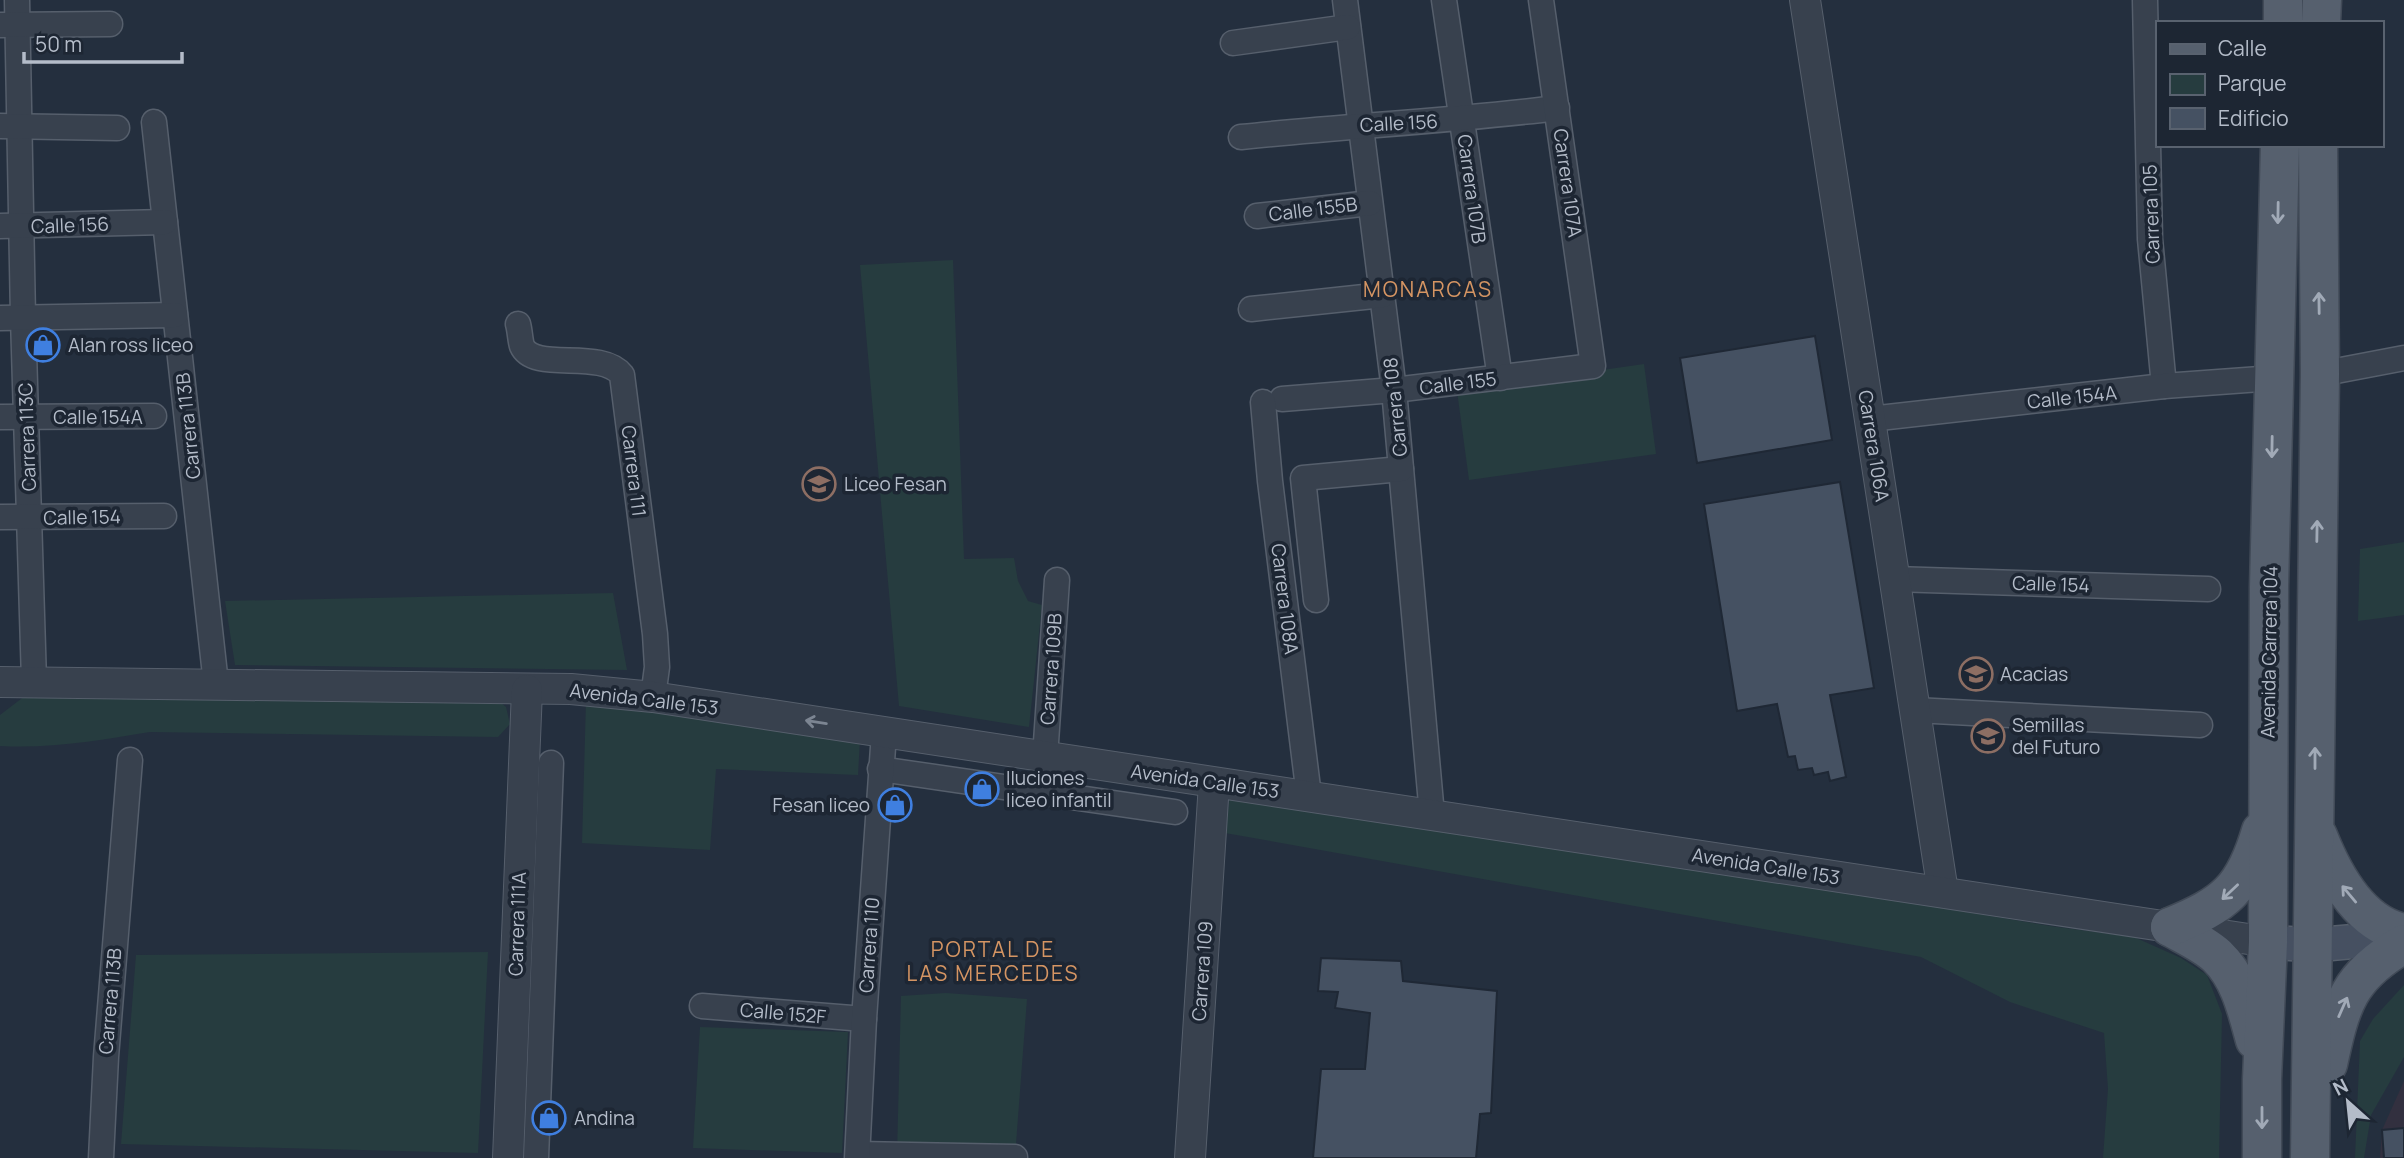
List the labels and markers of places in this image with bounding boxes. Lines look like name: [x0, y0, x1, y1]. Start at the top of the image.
shop icon: Alan ross liceo: [24, 326, 62, 364]
place label: Alan ross liceo: [68, 332, 193, 358]
school or university icon: Liceo Fesan: [800, 465, 838, 503]
place label: Liceo Fesan: [844, 471, 947, 497]
school or university icon: Acacias: [1957, 655, 1995, 693]
place label: Acacias: [2000, 661, 2068, 687]
place label: Semillas del Futuro: [2012, 712, 2100, 760]
school or university icon: Semillas del Futuro: [1969, 717, 2007, 755]
place label: Iluciones liceo infantil: [1006, 765, 1112, 813]
shop icon: Iluciones liceo infantil: [963, 770, 1001, 808]
shop icon: Fesan liceo: [876, 786, 914, 824]
place label: Fesan liceo: [773, 792, 870, 818]
shop icon: Andina: [530, 1099, 568, 1137]
place label: Andina: [574, 1105, 635, 1131]

